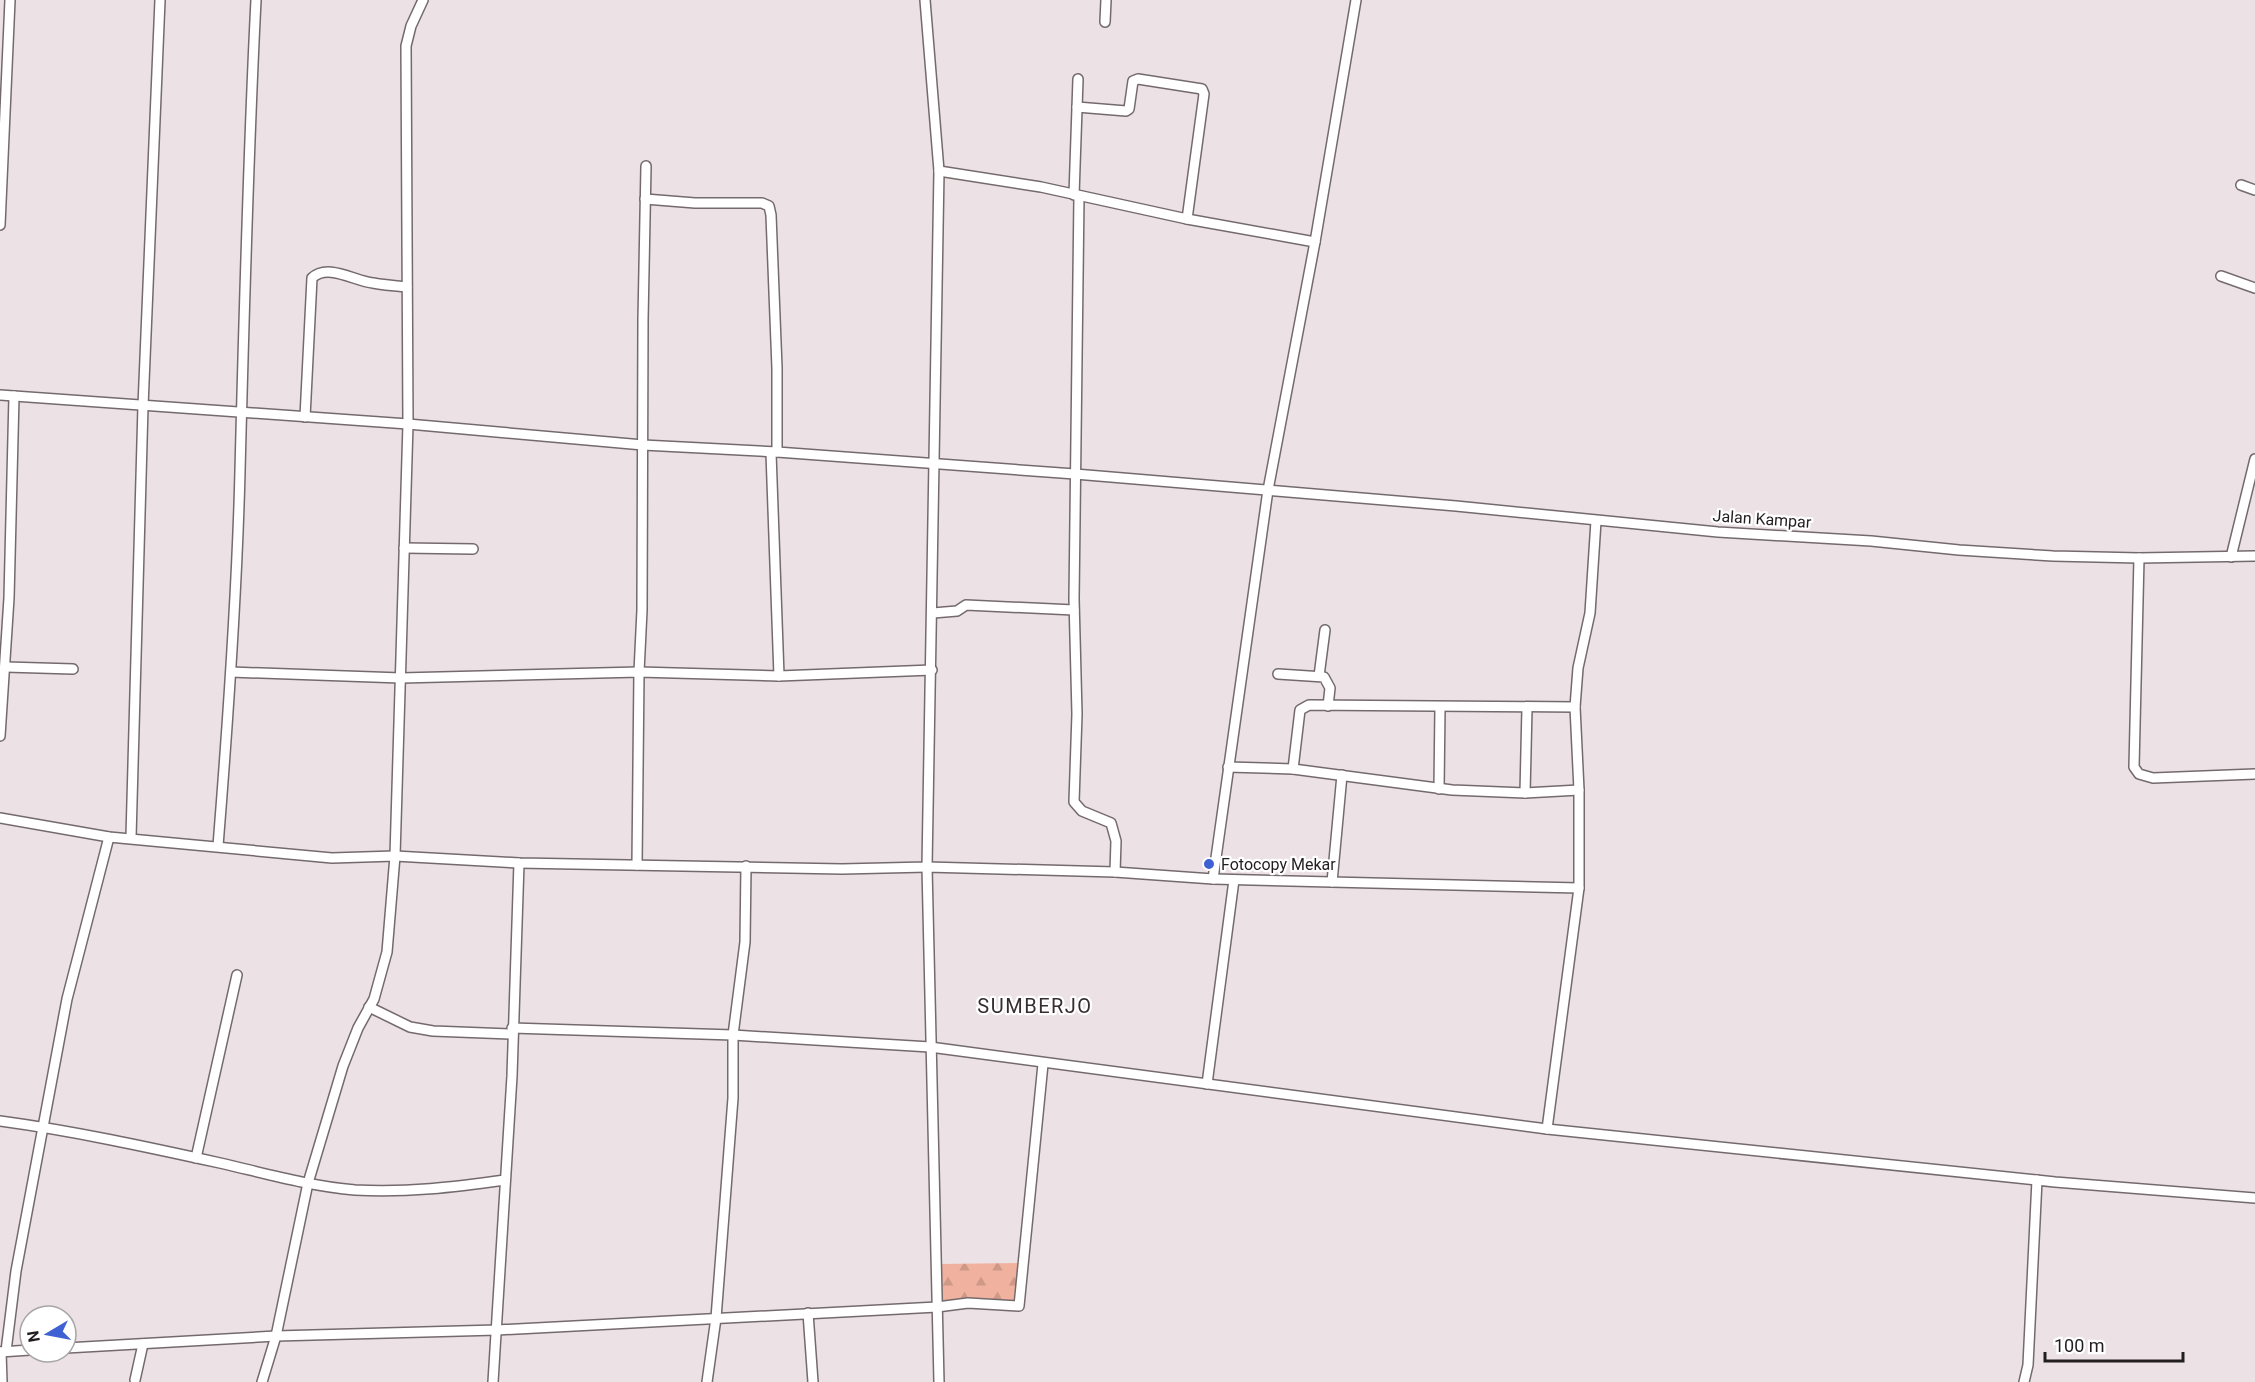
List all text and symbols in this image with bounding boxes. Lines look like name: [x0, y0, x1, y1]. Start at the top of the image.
street label: Jalan Kampar: [1712, 506, 1813, 532]
place label: Fotocopy Mekar: [1221, 855, 1336, 874]
marker: Fotocopy Mekar: [1202, 857, 1216, 871]
district label: SUMBERJO: [977, 994, 1093, 1018]
north arrow: [18, 1304, 78, 1364]
scale bar: [2045, 1325, 2183, 1363]
text: N: [23, 1329, 44, 1344]
text: 100 m: [2054, 1335, 2105, 1356]

